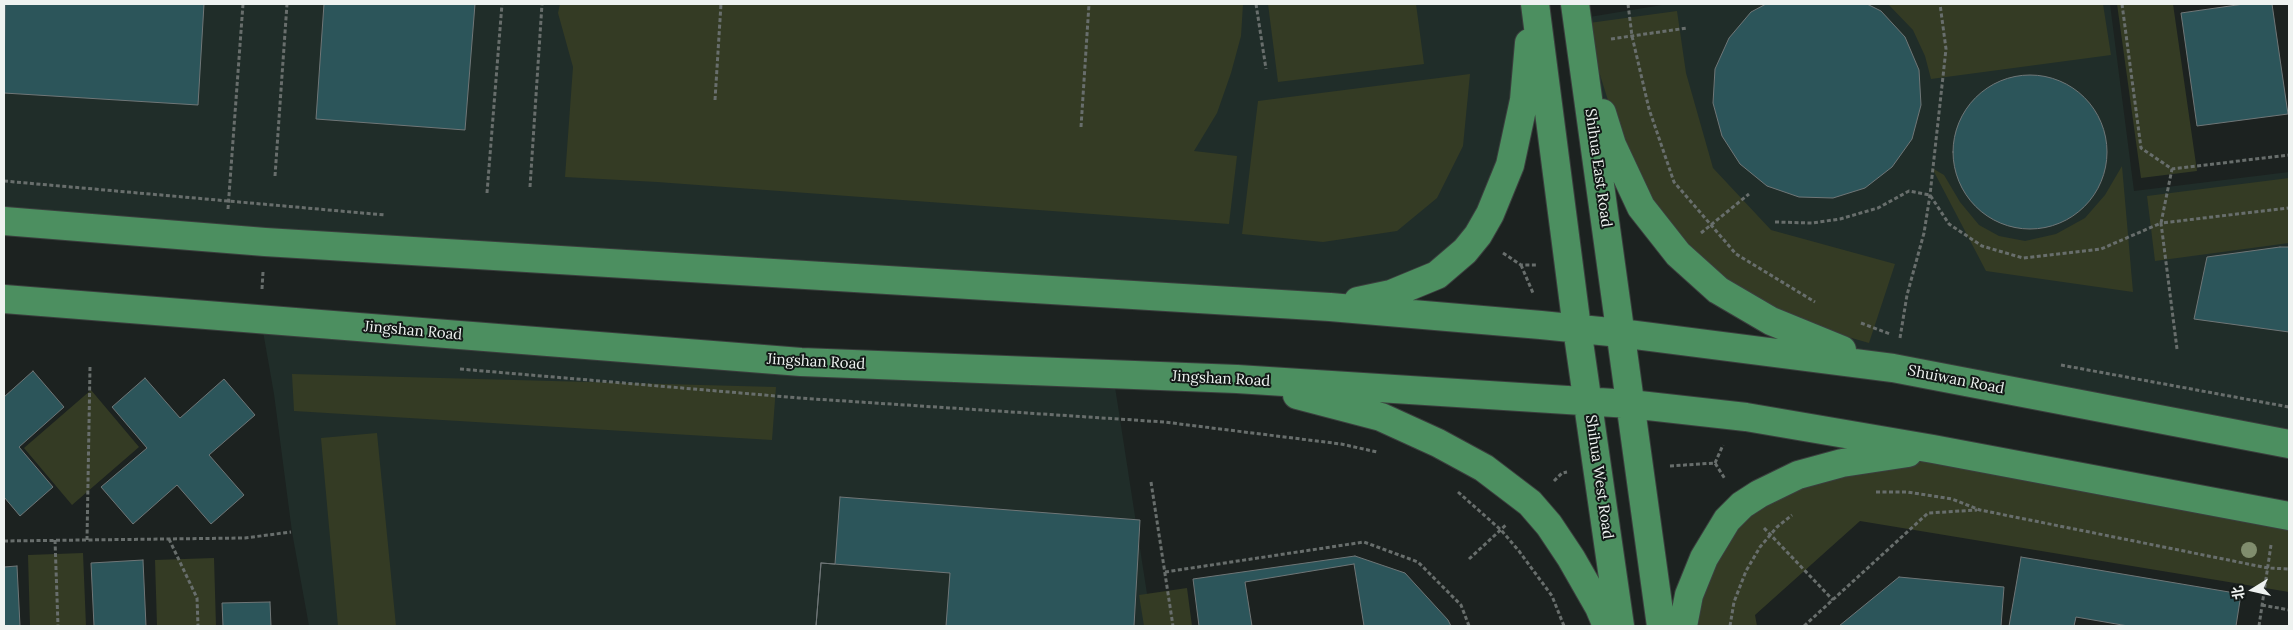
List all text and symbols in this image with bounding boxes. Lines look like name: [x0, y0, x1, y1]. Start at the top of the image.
street label: Shihua East Road: [1581, 107, 1615, 229]
street label: Jingshan Road: [363, 318, 463, 344]
street label: Jingshan Road: [766, 350, 866, 374]
street label: Shuiwan Road: [1906, 362, 2006, 398]
street label: Jingshan Road: [1171, 367, 1271, 391]
street label: Shihua West Road: [1581, 414, 1617, 540]
north arrow: [2228, 565, 2278, 615]
text: 北: [2228, 584, 2248, 601]

